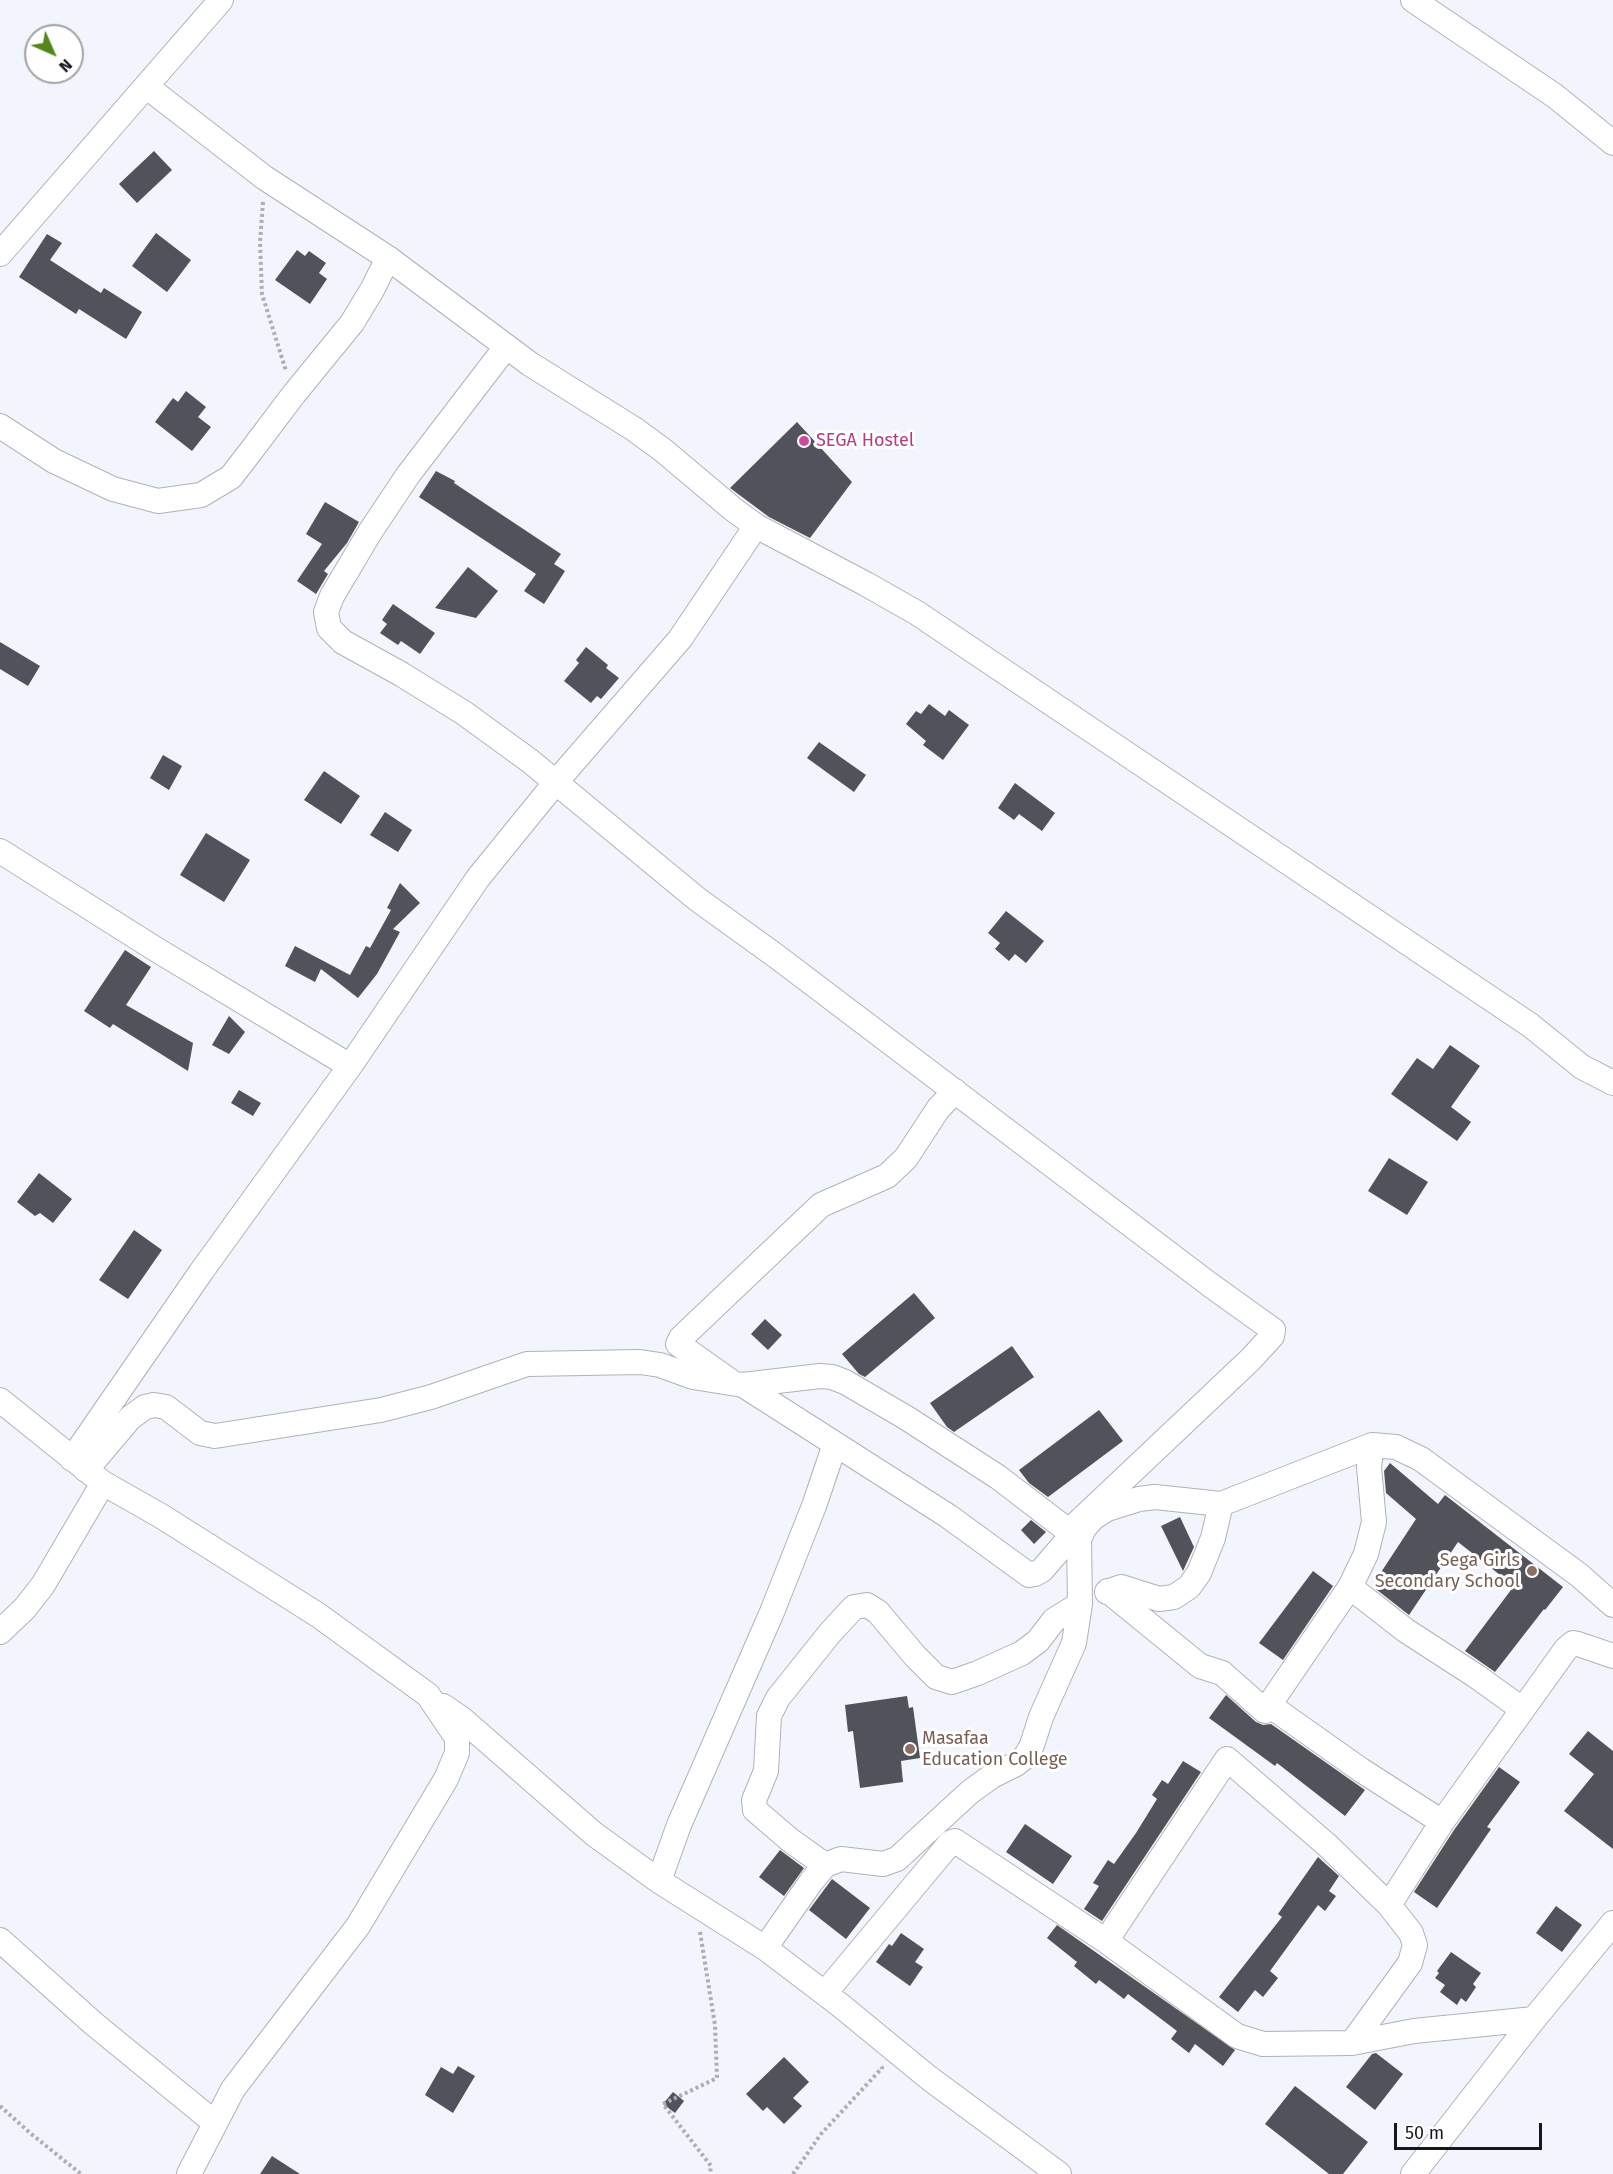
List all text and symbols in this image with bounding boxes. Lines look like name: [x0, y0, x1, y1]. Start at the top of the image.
north arrow: [24, 24, 84, 84]
text: N: [55, 55, 76, 76]
place label: SEGA Hostel: [816, 430, 914, 452]
marker: SEGA Hostel: [797, 434, 811, 448]
place label: Sega Girls Secondary School: [1375, 1550, 1520, 1592]
marker: Sega Girls Secondary School: [1525, 1564, 1539, 1578]
place label: Masafaa Education College: [922, 1728, 1068, 1770]
marker: Masafaa Education College: [903, 1742, 917, 1756]
scale bar: [1397, 2111, 1546, 2149]
text: 50 m: [1405, 2122, 1444, 2144]

